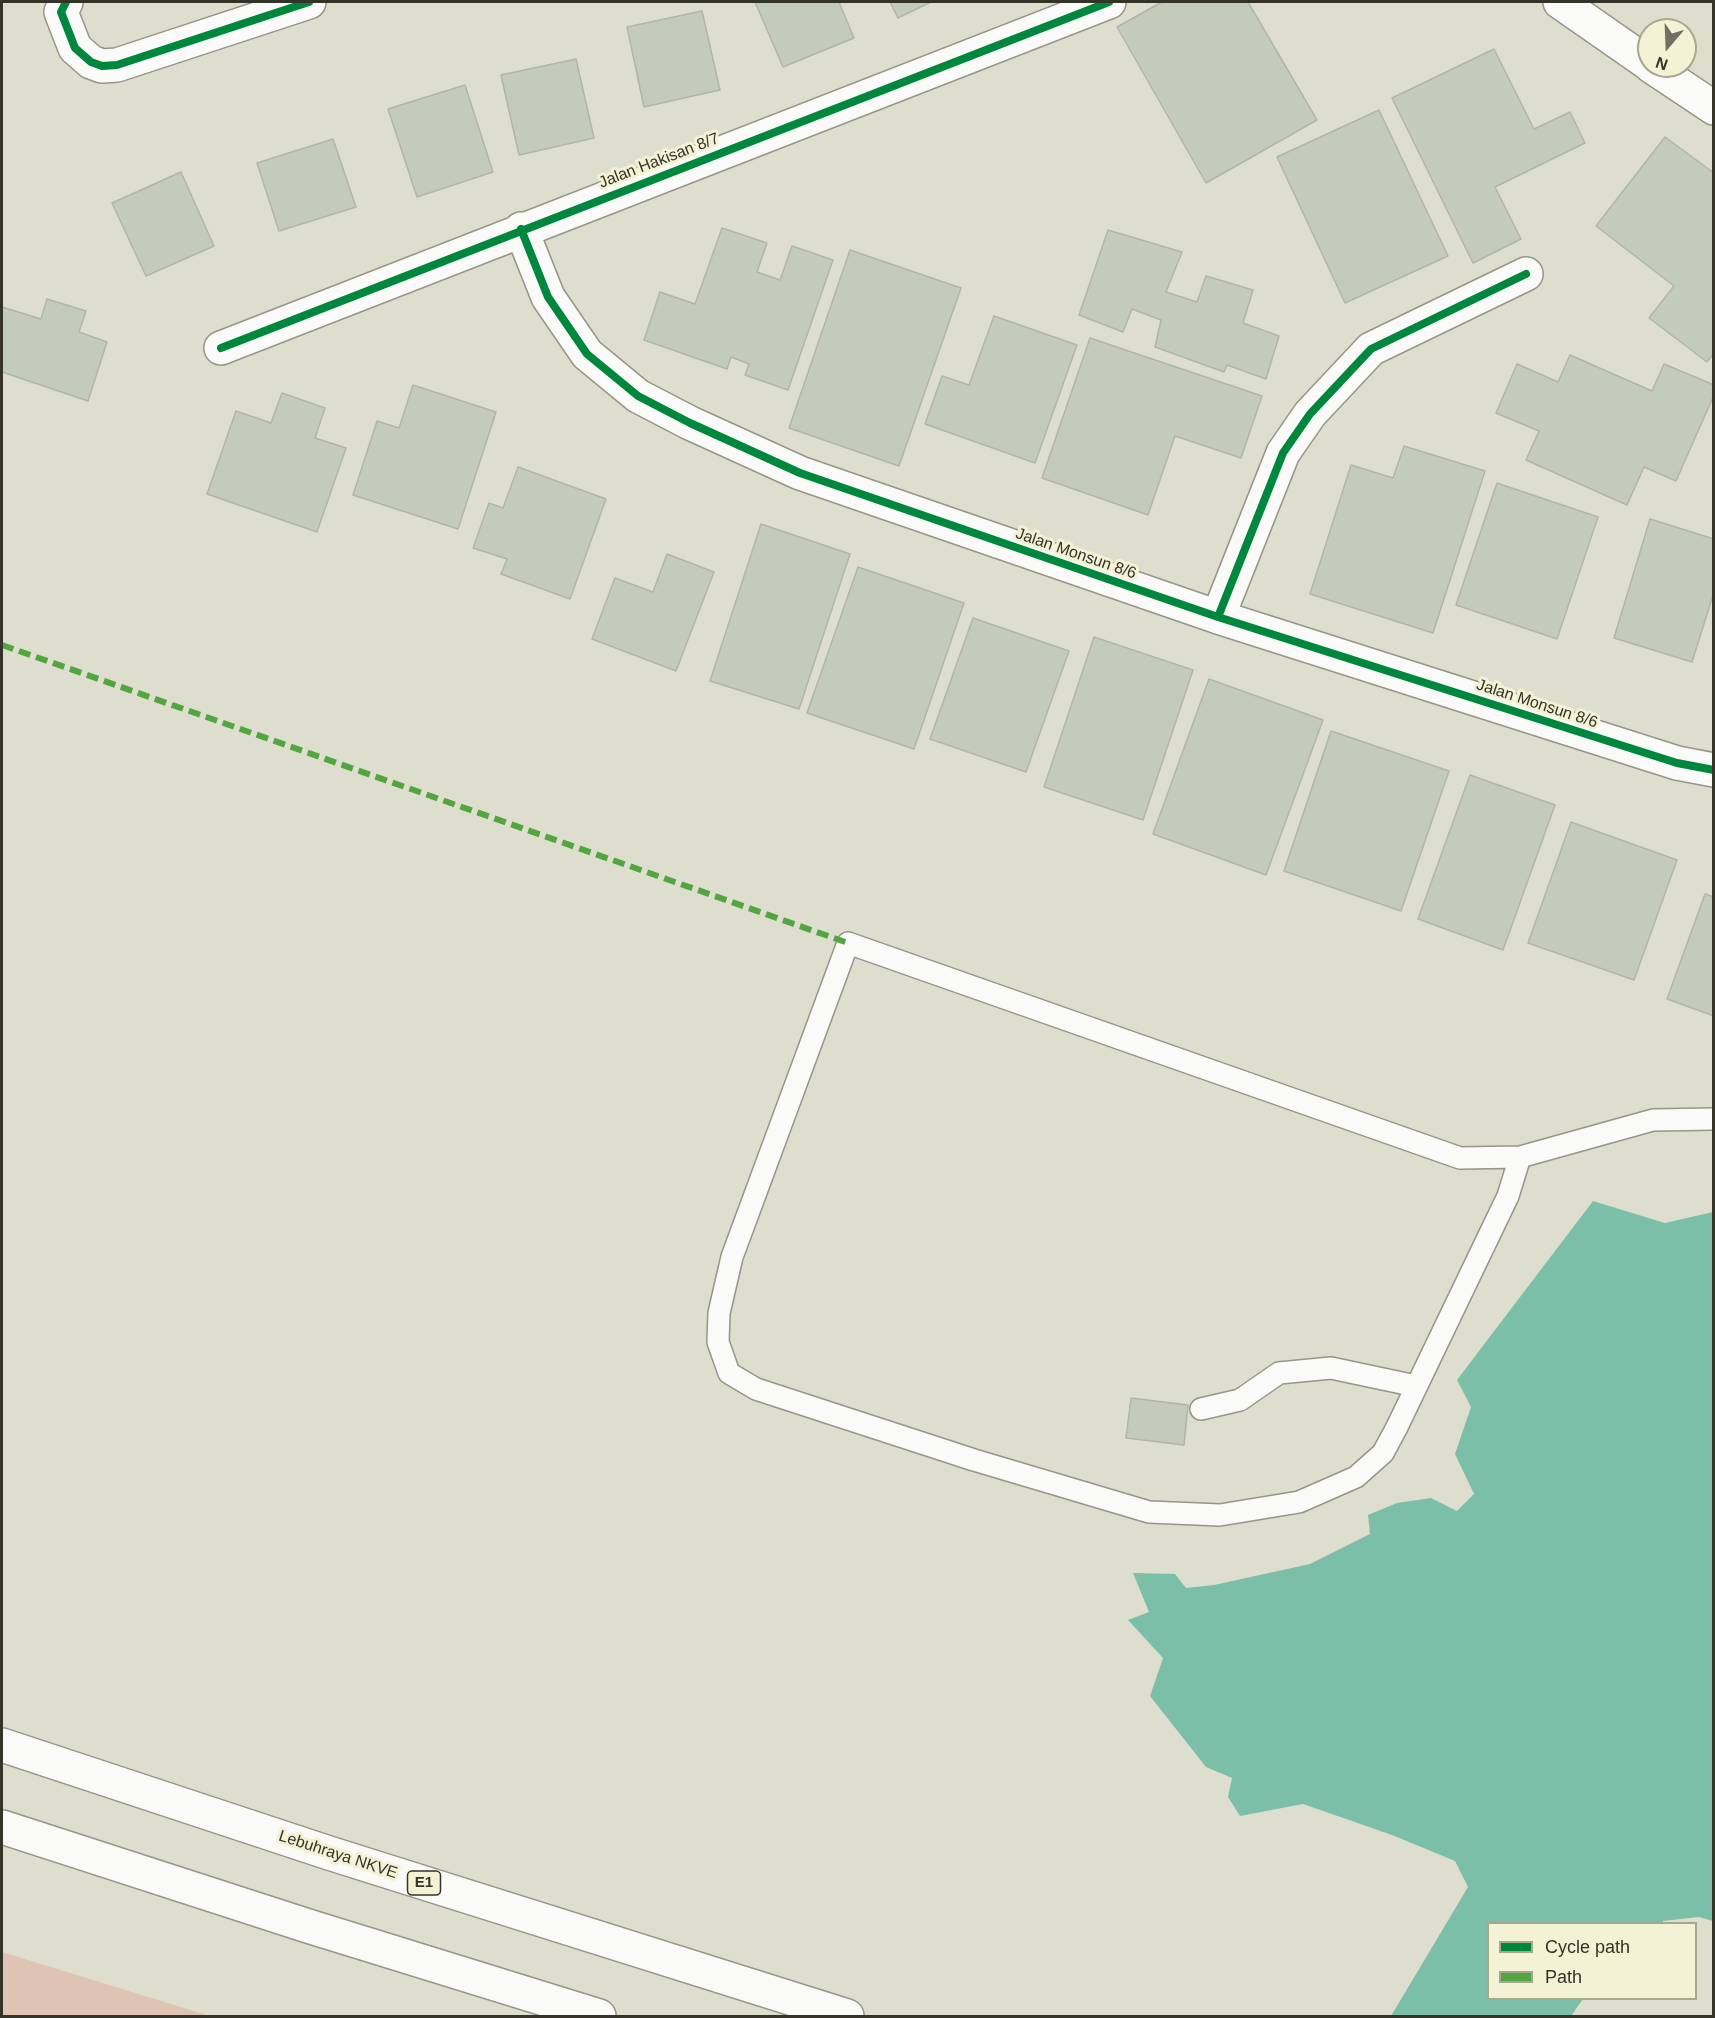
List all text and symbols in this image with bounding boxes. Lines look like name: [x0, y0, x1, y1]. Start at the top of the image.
north arrow: [1637, 18, 1697, 78]
text: N: [1653, 54, 1670, 74]
street label: Jalan Hakisan 8/7: [596, 129, 722, 193]
street label: Jalan Monsun 8/6: [1013, 524, 1139, 584]
street label: Jalan Monsun 8/6: [1474, 675, 1600, 733]
street label: Lebuhraya NKVE: [276, 1827, 400, 1883]
road number: E1: [408, 1871, 440, 1895]
legend: [1487, 1922, 1697, 2000]
text: Cycle path: [1545, 1937, 1630, 1957]
text: Path: [1545, 1967, 1582, 1987]

